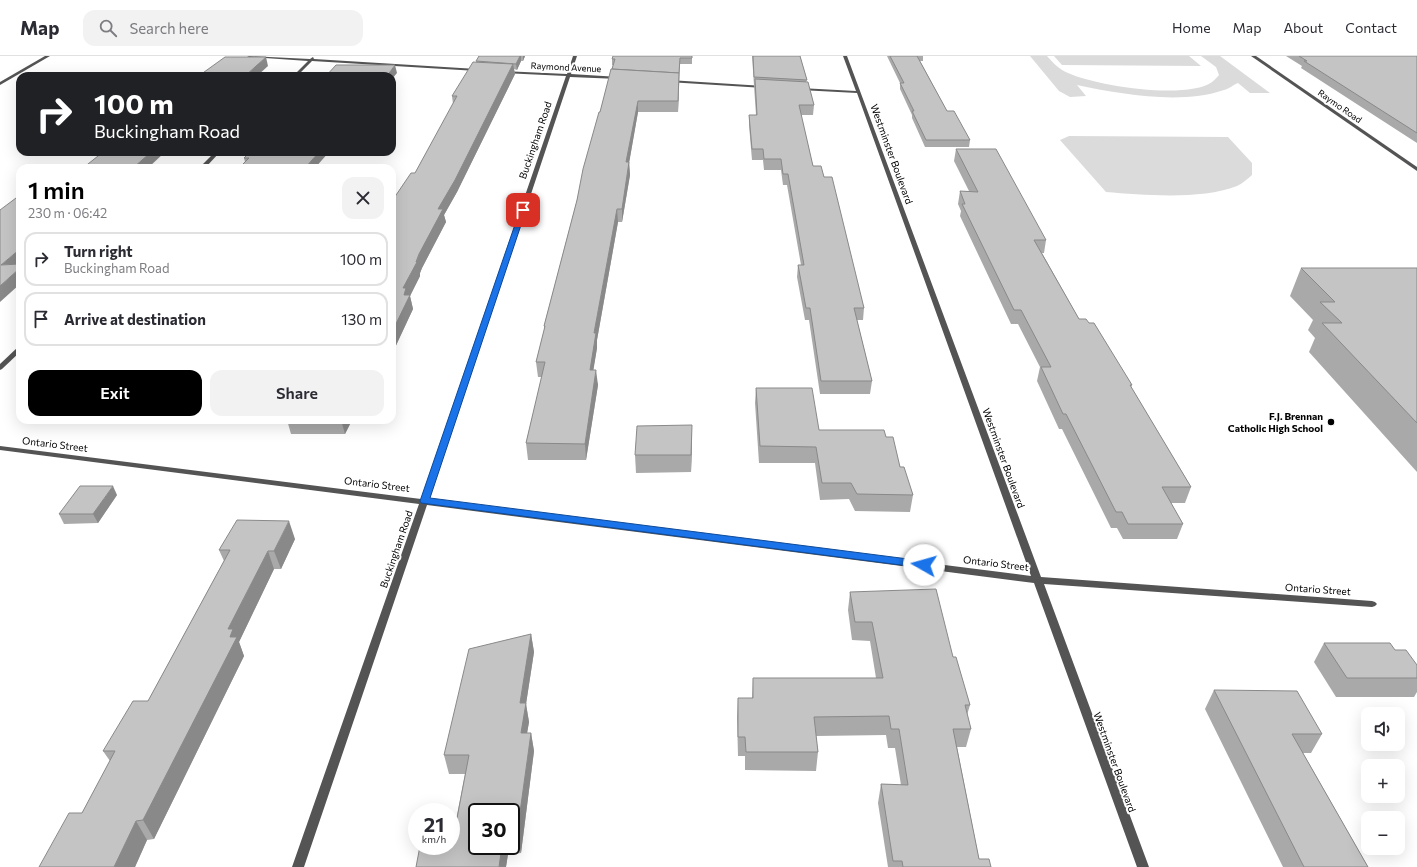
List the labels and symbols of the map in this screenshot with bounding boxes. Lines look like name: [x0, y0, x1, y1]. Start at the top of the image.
street label: Raymond Avenue: [530, 60, 602, 74]
street label: Raymo Road: [1316, 87, 1364, 125]
street label: Buckingham Road: [516, 100, 554, 180]
street label: Westminster Boulevard: [868, 102, 916, 206]
pin: [506, 193, 540, 227]
street label: Westminster Boulevard: [980, 406, 1028, 510]
place label: F.J. Brennan Catholic High School: [1228, 410, 1323, 434]
marker: F.J. Brennan Catholic High School: [1326, 417, 1336, 427]
street label: Ontario Street: [22, 434, 88, 454]
street label: Ontario Street: [344, 474, 410, 494]
street label: Buckingham Road: [377, 509, 415, 589]
position arrow: [903, 544, 945, 586]
street label: Ontario Street: [963, 553, 1029, 573]
street label: Ontario Street: [1285, 581, 1351, 597]
street label: Westminster Boulevard: [1091, 710, 1139, 814]
speed limit sign: 30: [468, 803, 520, 855]

